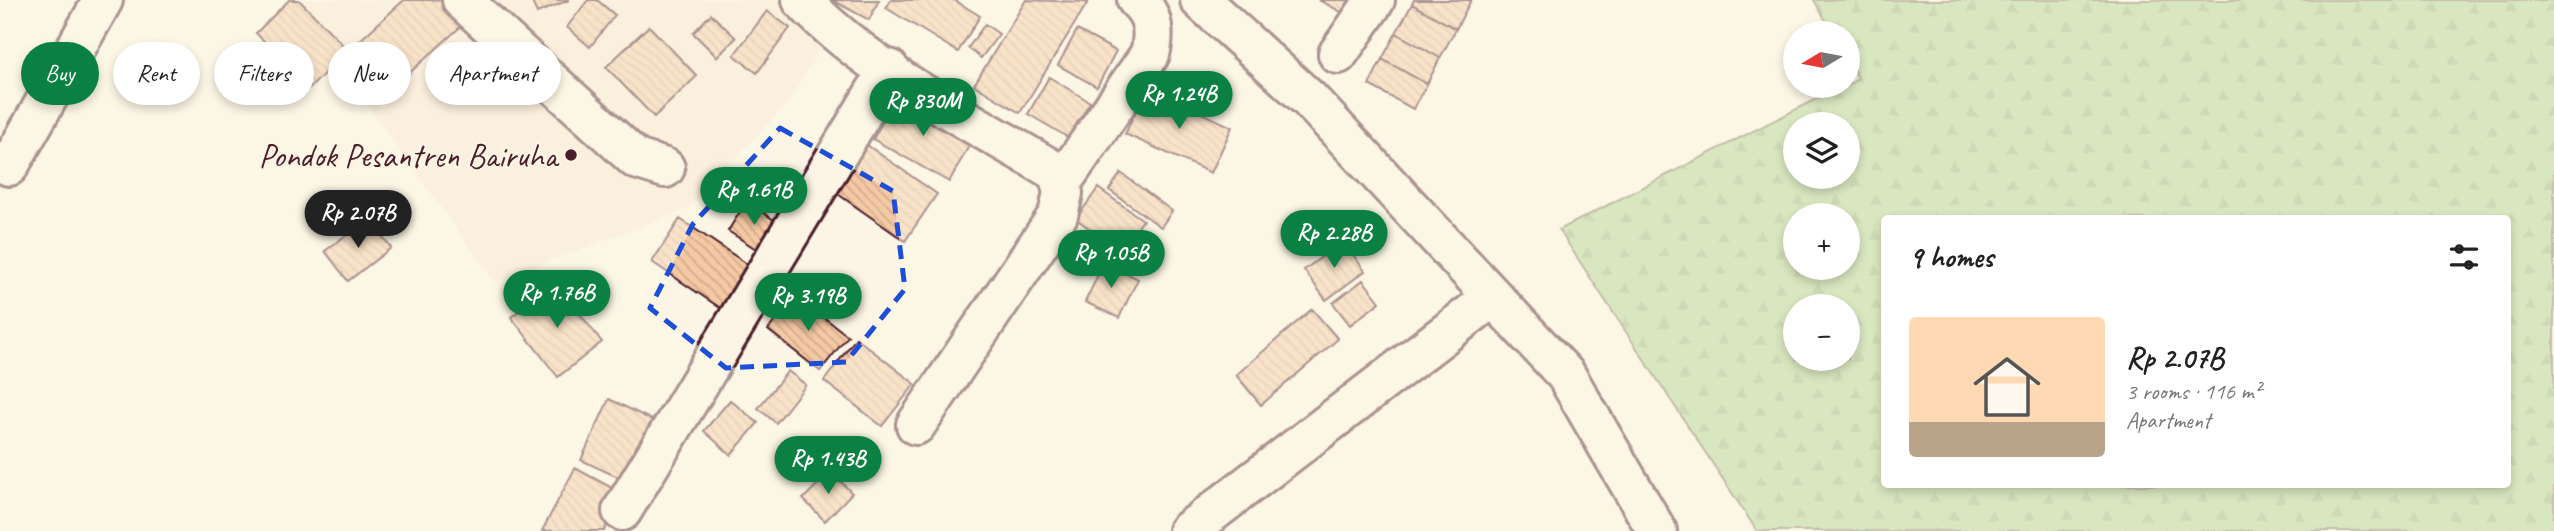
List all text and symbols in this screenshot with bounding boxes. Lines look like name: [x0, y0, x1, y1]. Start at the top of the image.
north arrow: [1783, 21, 1860, 98]
map controls: [1783, 21, 1860, 371]
chip: Buy: [21, 42, 99, 105]
chip: Rent: [113, 42, 200, 105]
chip: Filters: [214, 42, 314, 105]
chip: New: [328, 42, 411, 105]
chip: Apartment: [425, 42, 561, 105]
pin: Rp 1.24B: [1107, 72, 1251, 131]
pin: Rp 830M: [858, 78, 988, 138]
text: Rp 1.24B: [1142, 79, 1216, 108]
text: Rp 830M: [885, 86, 961, 115]
button: layers: [1783, 112, 1860, 189]
place label: Pondok Pesantren Bairuha: [259, 135, 559, 177]
marker: Pondok Pesantren Bairuha: [563, 147, 579, 163]
pin: Rp 1.61B: [682, 168, 826, 227]
text: Rp 1.61B: [716, 175, 792, 204]
pin: Rp 2.07B: [286, 190, 430, 250]
text: Rp 2.07B: [321, 198, 395, 227]
button: +: [1783, 203, 1860, 280]
pin: Rp 2.28B: [1262, 210, 1406, 270]
text: Rp 2.28B: [1297, 218, 1371, 247]
pin: Rp 1.05B: [1039, 230, 1183, 290]
text: Rp 1.05B: [1074, 238, 1148, 267]
text: 9 homes: [1909, 238, 1993, 276]
icon: filters: [2445, 238, 2483, 276]
pin: Rp 1.76B: [485, 270, 629, 330]
pin: Rp 3.19B: [736, 274, 880, 333]
text: Rp 1.76B: [519, 278, 595, 307]
text: Rp 3.19B: [771, 281, 845, 310]
button: −: [1783, 294, 1860, 371]
text: Rp 2.07B: [2126, 339, 2224, 377]
icon: home: [1965, 345, 2049, 429]
text: 3 rooms · 116 m²: [2126, 377, 2261, 406]
text: Apartment: [2126, 406, 2211, 435]
pin: Rp 1.43B: [756, 436, 900, 496]
text: Rp 1.43B: [791, 444, 865, 473]

